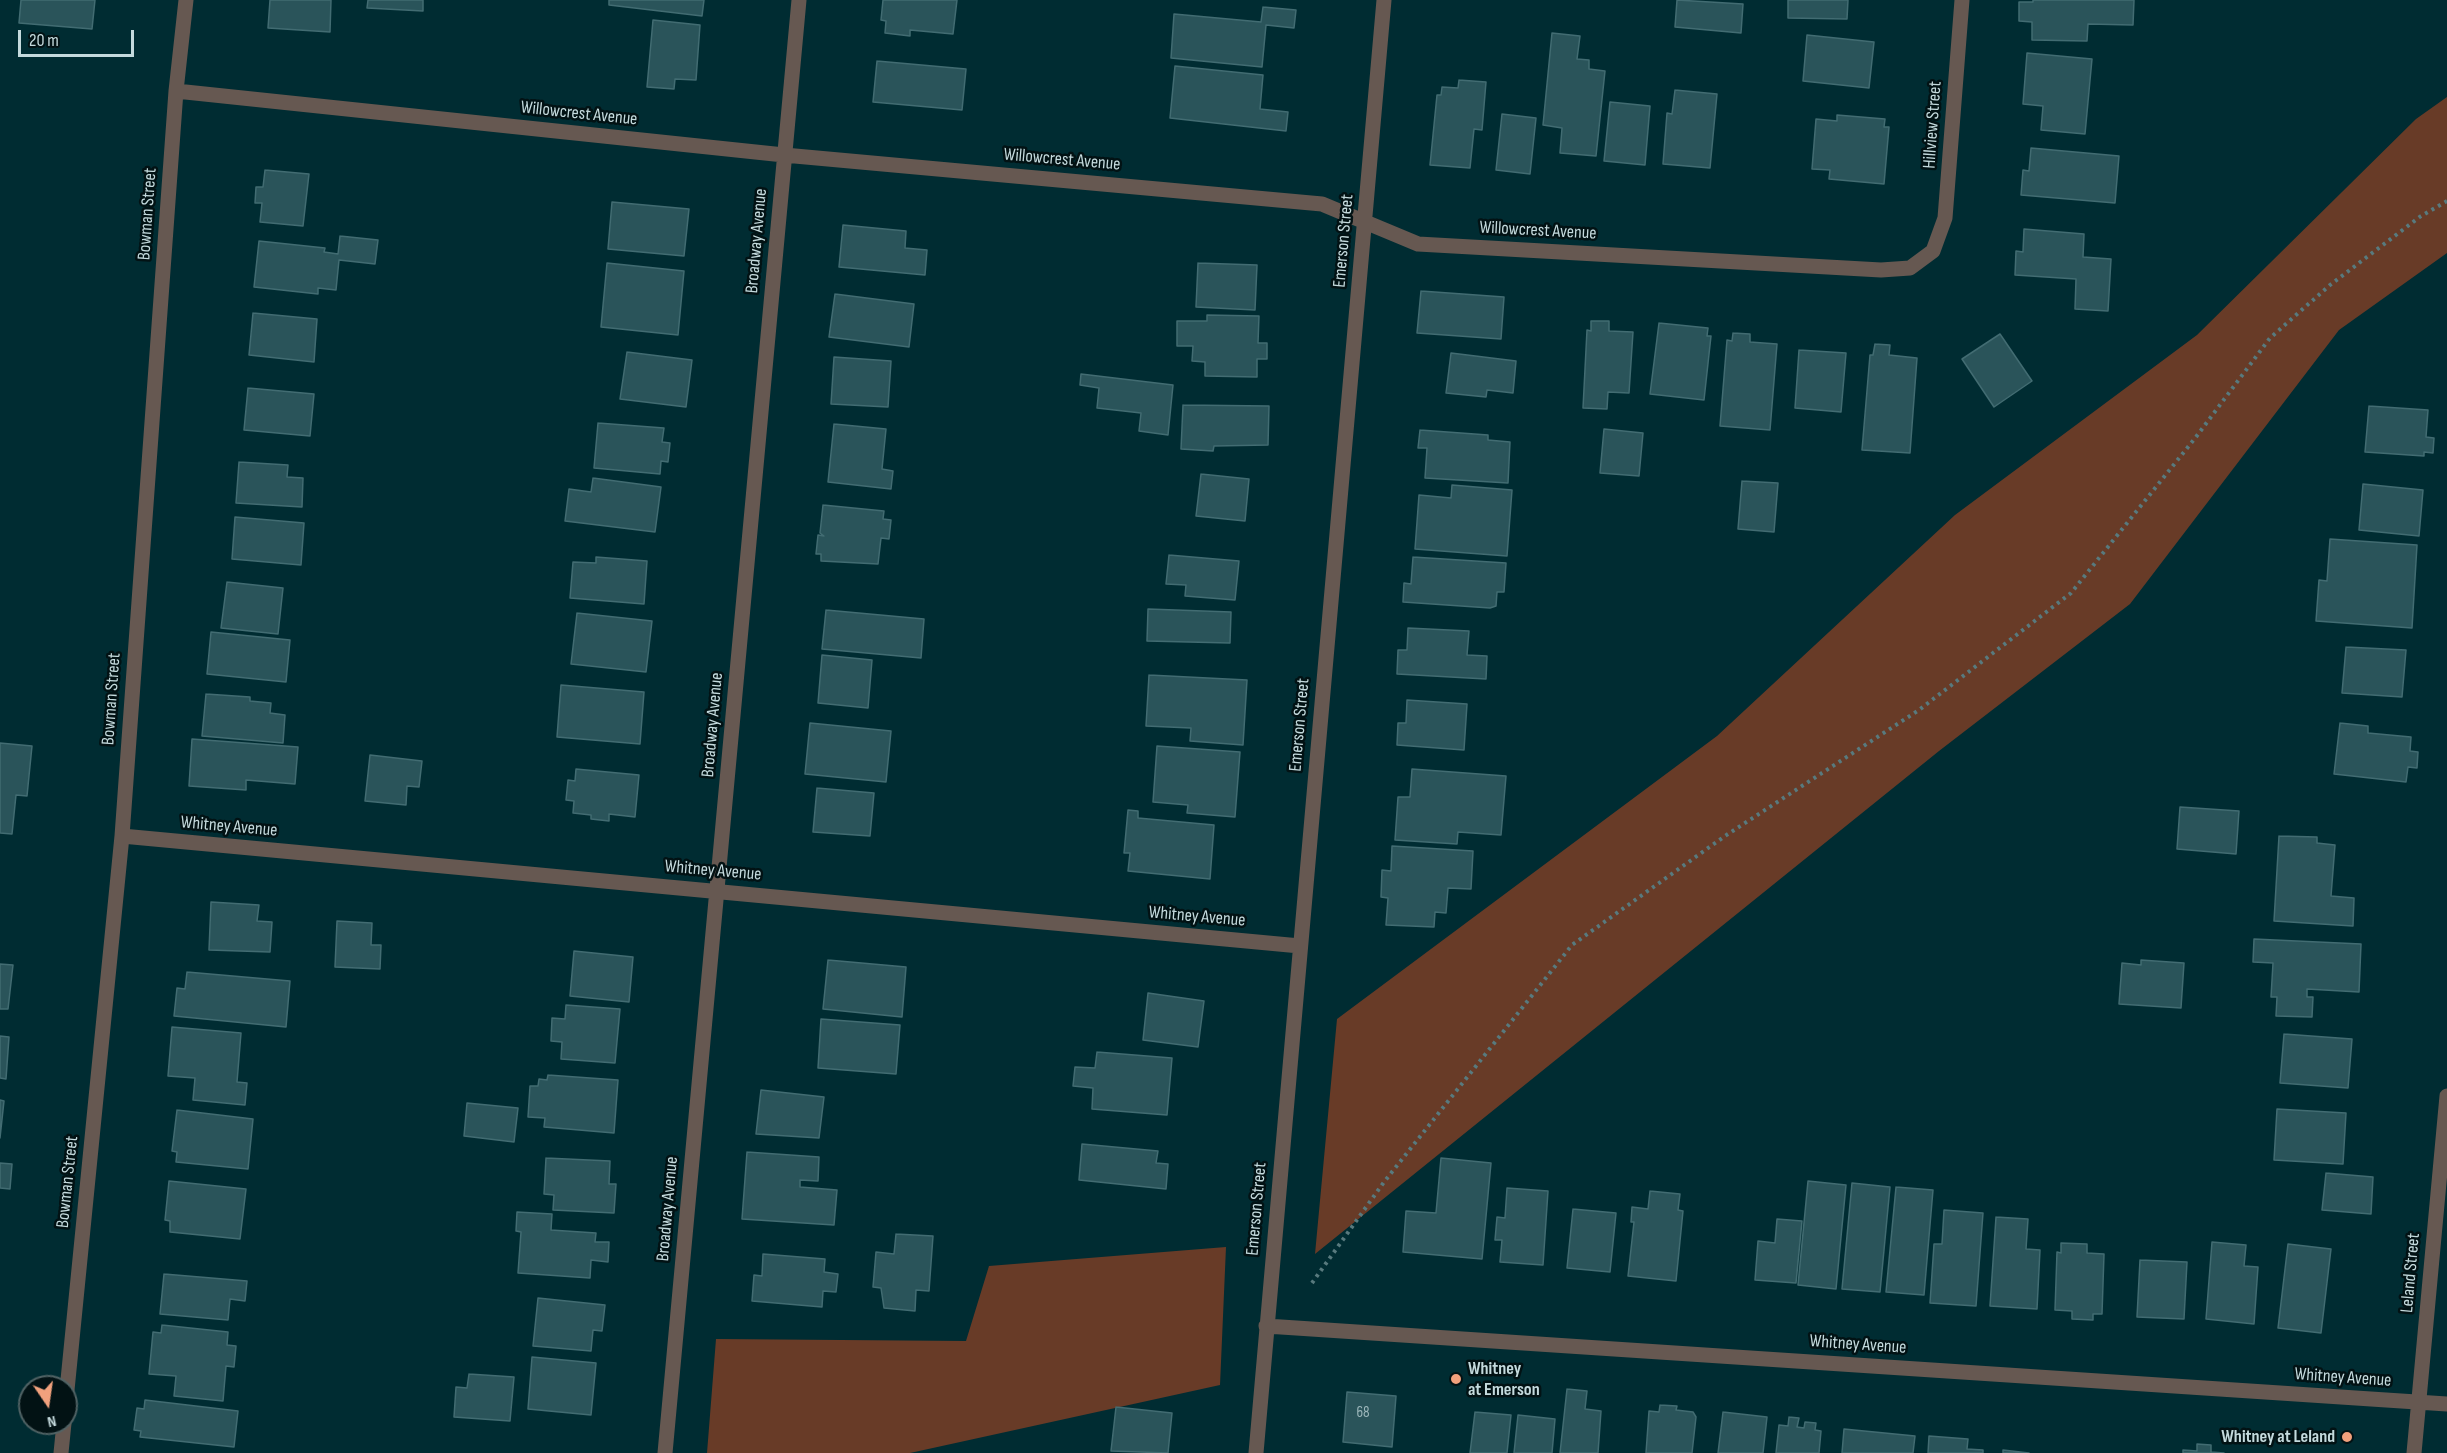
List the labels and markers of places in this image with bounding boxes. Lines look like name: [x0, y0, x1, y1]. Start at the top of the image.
place label: Whitney at Emerson: [1468, 1358, 1540, 1400]
marker: Whitney at Emerson: [1449, 1372, 1463, 1386]
place label: Whitney at Leland: [2221, 1426, 2335, 1448]
marker: Whitney at Leland: [2340, 1430, 2354, 1444]

